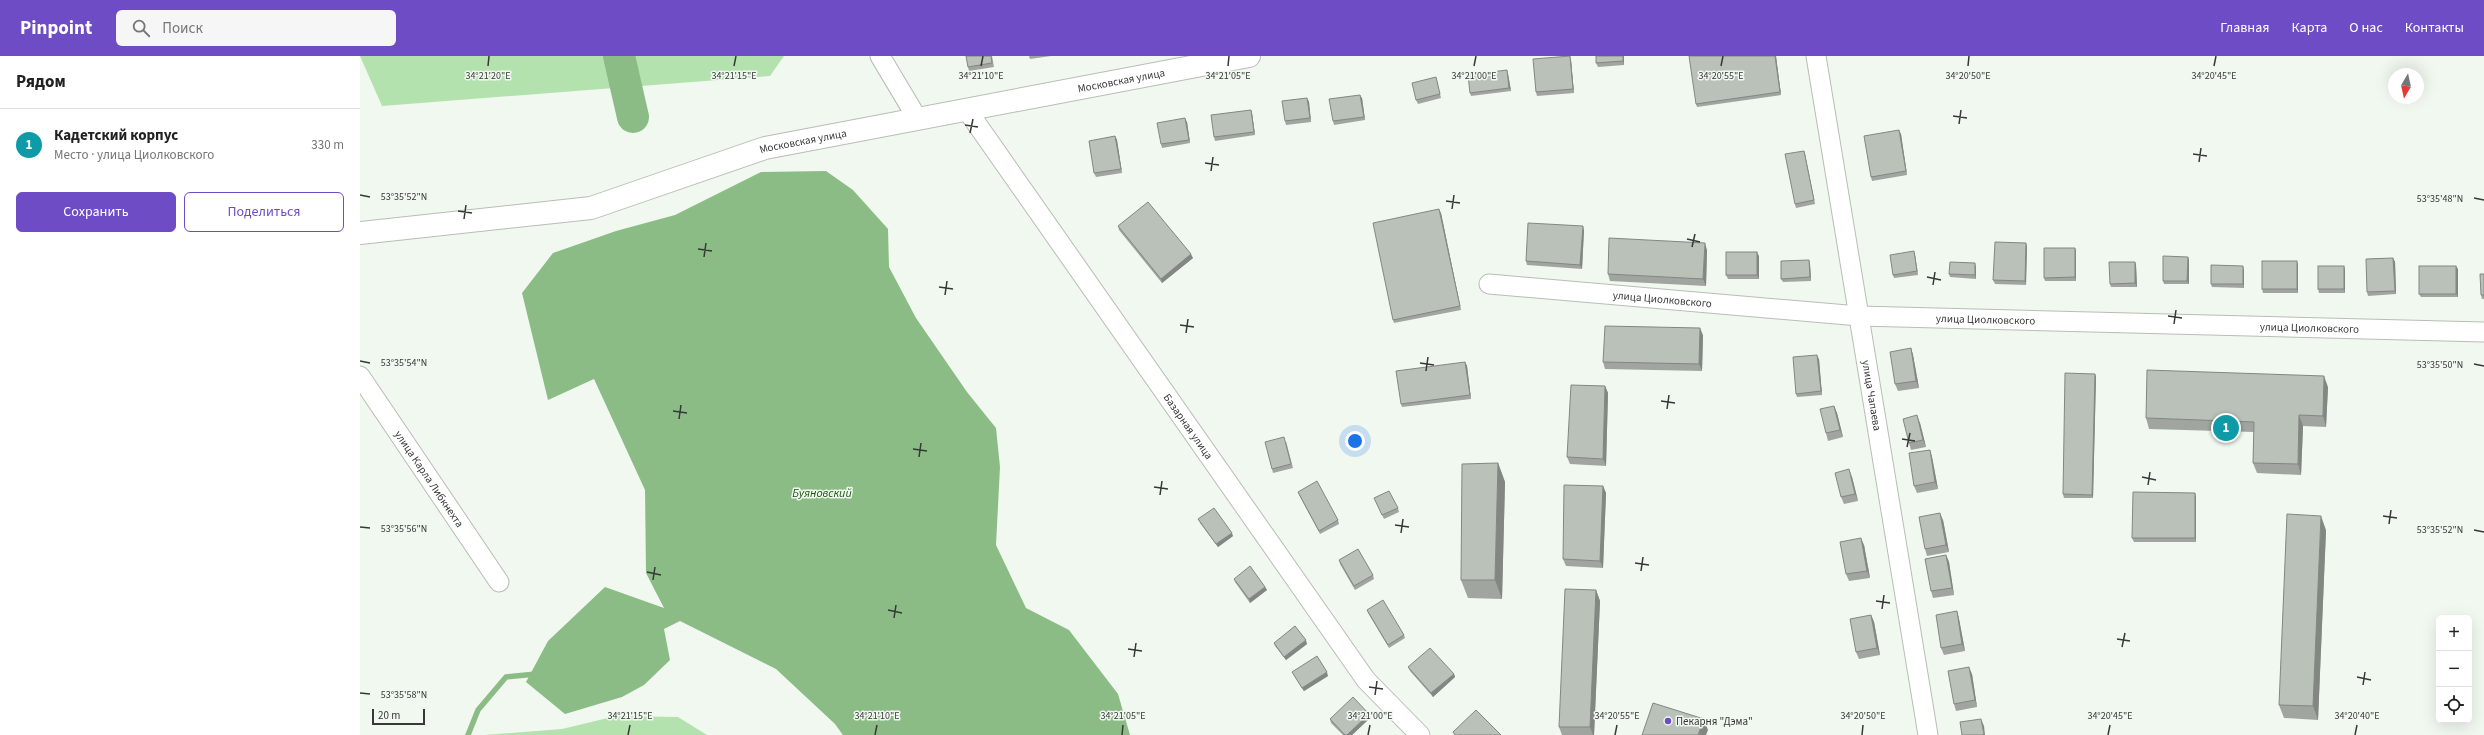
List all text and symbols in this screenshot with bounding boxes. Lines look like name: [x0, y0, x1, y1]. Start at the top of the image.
search box: [116, 10, 396, 46]
text: Pinpoint: [20, 15, 92, 42]
icon: search: [130, 17, 152, 39]
text: Поиск: [162, 18, 203, 39]
text: Главная: [2220, 18, 2269, 38]
text: Карта: [2291, 18, 2327, 38]
text: О нас: [2349, 18, 2383, 38]
text: Контакты: [2405, 18, 2464, 38]
street label: Московская улица: [1076, 65, 1166, 96]
north arrow: [2388, 68, 2424, 104]
text: 34°21'20"E: [465, 69, 511, 83]
text: 34°21'15"E: [711, 69, 757, 83]
text: 34°21'10"E: [958, 69, 1004, 83]
text: 34°21'05"E: [1205, 69, 1251, 83]
text: 34°21'00"E: [1451, 69, 1497, 83]
text: 34°20'55"E: [1698, 69, 1744, 83]
text: 34°20'50"E: [1945, 69, 1991, 83]
text: 34°20'45"E: [2191, 69, 2237, 83]
text: Рядом: [16, 70, 66, 94]
text: Кадетский корпус: [54, 125, 178, 146]
street label: Московская улица: [757, 125, 848, 157]
text: 1: [26, 136, 32, 154]
text: 330 m: [311, 136, 344, 154]
text: Место · улица Циолковского: [54, 146, 214, 164]
text: 53°35'52"N: [381, 190, 427, 204]
button: Сохранить: [16, 192, 176, 232]
button: Поделиться: [184, 192, 344, 232]
text: 53°35'48"N: [2417, 192, 2463, 206]
street label: улица Циолковского: [1612, 287, 1713, 311]
street label: улица Циолковского: [1936, 310, 2035, 328]
street label: улица Циолковского: [2260, 319, 2359, 336]
text: 53°35'54"N: [381, 356, 427, 370]
text: 53°35'50"N: [2417, 358, 2463, 372]
street label: улица Чапаева: [1859, 359, 1885, 432]
street label: Базарная улица: [1160, 390, 1217, 462]
pin: 1: [2213, 413, 2239, 443]
street label: улица Карла Либкнехта: [391, 427, 467, 530]
your location: [1345, 431, 1365, 451]
water label: Буяновский: [792, 485, 852, 502]
text: 53°35'56"N: [381, 522, 427, 536]
text: 53°35'52"N: [2417, 523, 2463, 537]
map controls: [2436, 615, 2472, 723]
button: +: [2436, 615, 2472, 651]
button: −: [2436, 651, 2472, 687]
button: locate: [2436, 687, 2472, 723]
text: 53°35'58"N: [381, 688, 427, 702]
scale bar: [372, 707, 425, 726]
text: 20 m: [378, 708, 400, 723]
text: 34°21'15"E: [607, 709, 653, 723]
text: 34°21'10"E: [854, 709, 900, 723]
text: 34°21'05"E: [1100, 709, 1146, 723]
text: 34°21'00"E: [1347, 709, 1393, 723]
text: 34°20'55"E: [1594, 709, 1640, 723]
text: 34°20'50"E: [1840, 709, 1886, 723]
text: 34°20'45"E: [2087, 709, 2133, 723]
text: 34°20'40"E: [2334, 709, 2380, 723]
place label: Пекарня "Дэма": [1676, 714, 1753, 729]
marker: Пекарня "Дэма": [1663, 716, 1673, 726]

